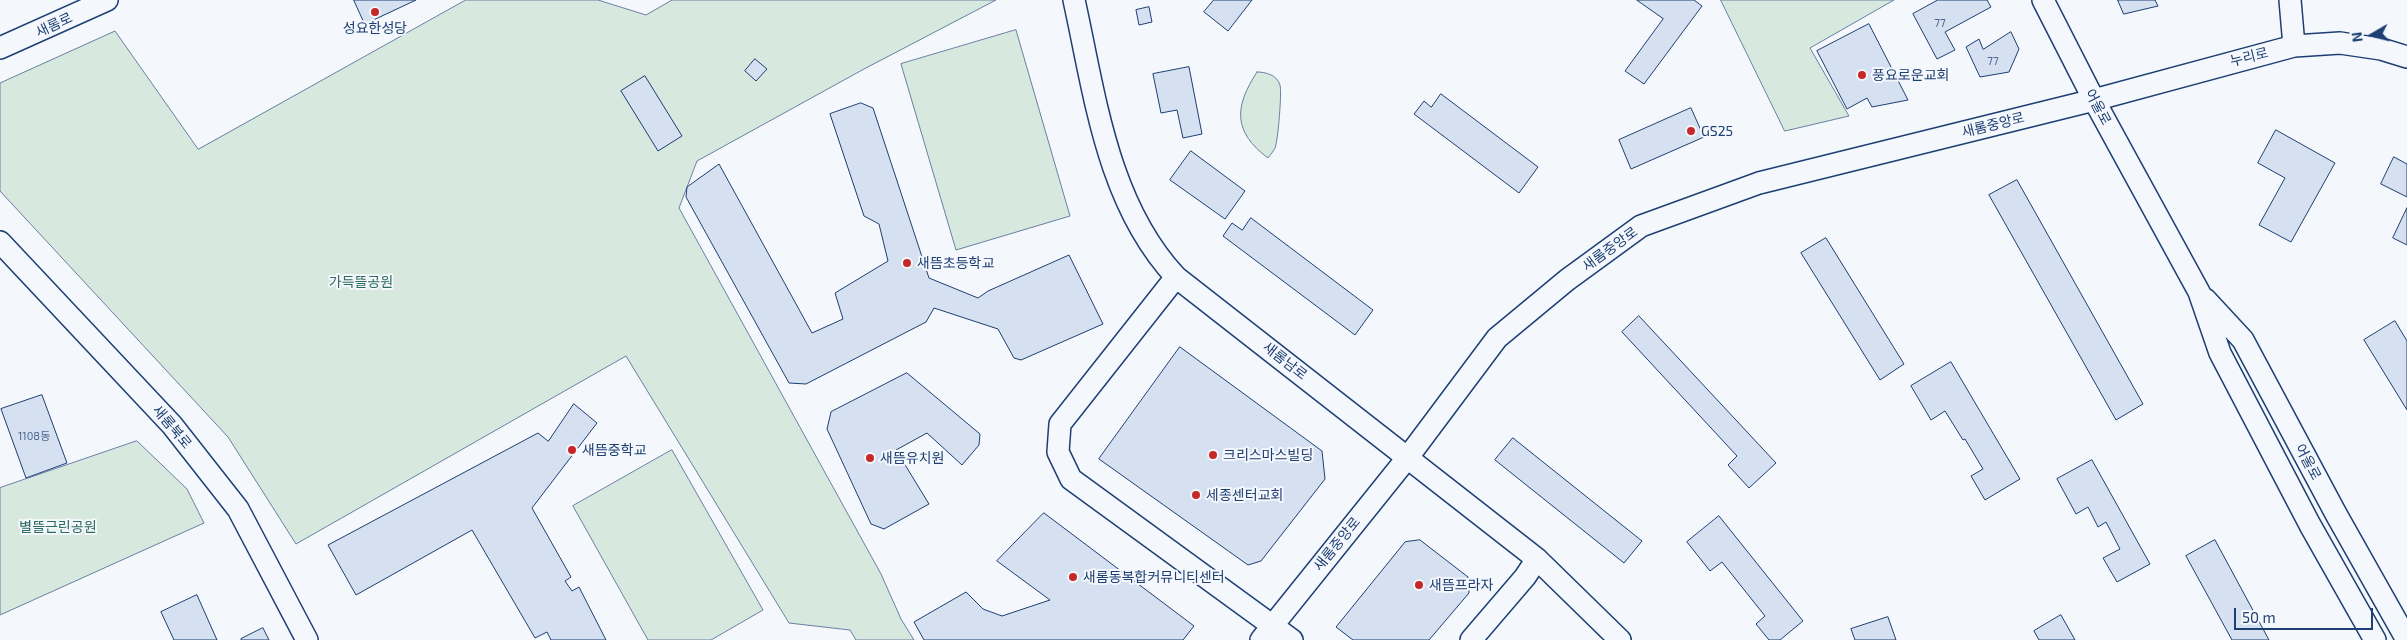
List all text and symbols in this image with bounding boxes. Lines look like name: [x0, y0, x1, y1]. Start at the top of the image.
marker: 성요한성당: [369, 6, 381, 18]
street label: 새롬로: [33, 9, 75, 41]
north arrow: [2347, 10, 2397, 60]
house number: 77: [1934, 16, 1946, 30]
place label: 성요한성당: [343, 20, 407, 36]
text: N: [2348, 31, 2366, 43]
street label: 누리로: [2228, 44, 2270, 70]
house number: 77: [1987, 54, 1999, 68]
place label: 풍요로운교회: [1872, 67, 1949, 83]
marker: 풍요로운교회: [1856, 69, 1868, 81]
street label: 어울로: [2082, 86, 2114, 128]
street label: 새롬중앙로: [1960, 109, 2026, 141]
place label: GS25: [1701, 123, 1733, 139]
marker: GS25: [1685, 125, 1697, 137]
street label: 새롬중앙로: [1579, 223, 1641, 275]
place label: 새뜸초등학교: [917, 255, 994, 271]
marker: 새뜸초등학교: [901, 257, 913, 269]
park label: 가득뜰공원: [329, 274, 393, 290]
street label: 새롬남로: [1260, 339, 1310, 383]
street label: 새롬북로: [149, 402, 195, 452]
house number: 1108동: [18, 429, 50, 443]
street label: 어울로: [2292, 441, 2324, 483]
place label: 새뜸중학교: [582, 442, 646, 458]
marker: 새뜸중학교: [566, 444, 578, 456]
place label: 크리스마스빌딩: [1223, 447, 1313, 463]
marker: 크리스마스빌딩: [1207, 449, 1219, 461]
place label: 새뜸유치원: [880, 450, 944, 466]
marker: 새뜸유치원: [864, 452, 876, 464]
place label: 세종센터교회: [1206, 487, 1283, 503]
marker: 세종센터교회: [1190, 489, 1202, 501]
street label: 새롬중앙로: [1310, 514, 1364, 574]
park label: 별뜰근린공원: [19, 519, 97, 535]
place label: 새롬동복합커뮤니티센터: [1083, 569, 1225, 585]
marker: 새롬동복합커뮤니티센터: [1067, 571, 1079, 583]
place label: 새뜸프라자: [1429, 577, 1493, 593]
marker: 새뜸프라자: [1413, 579, 1425, 591]
scale bar: [2237, 598, 2376, 630]
text: 50 m: [2242, 608, 2276, 626]

